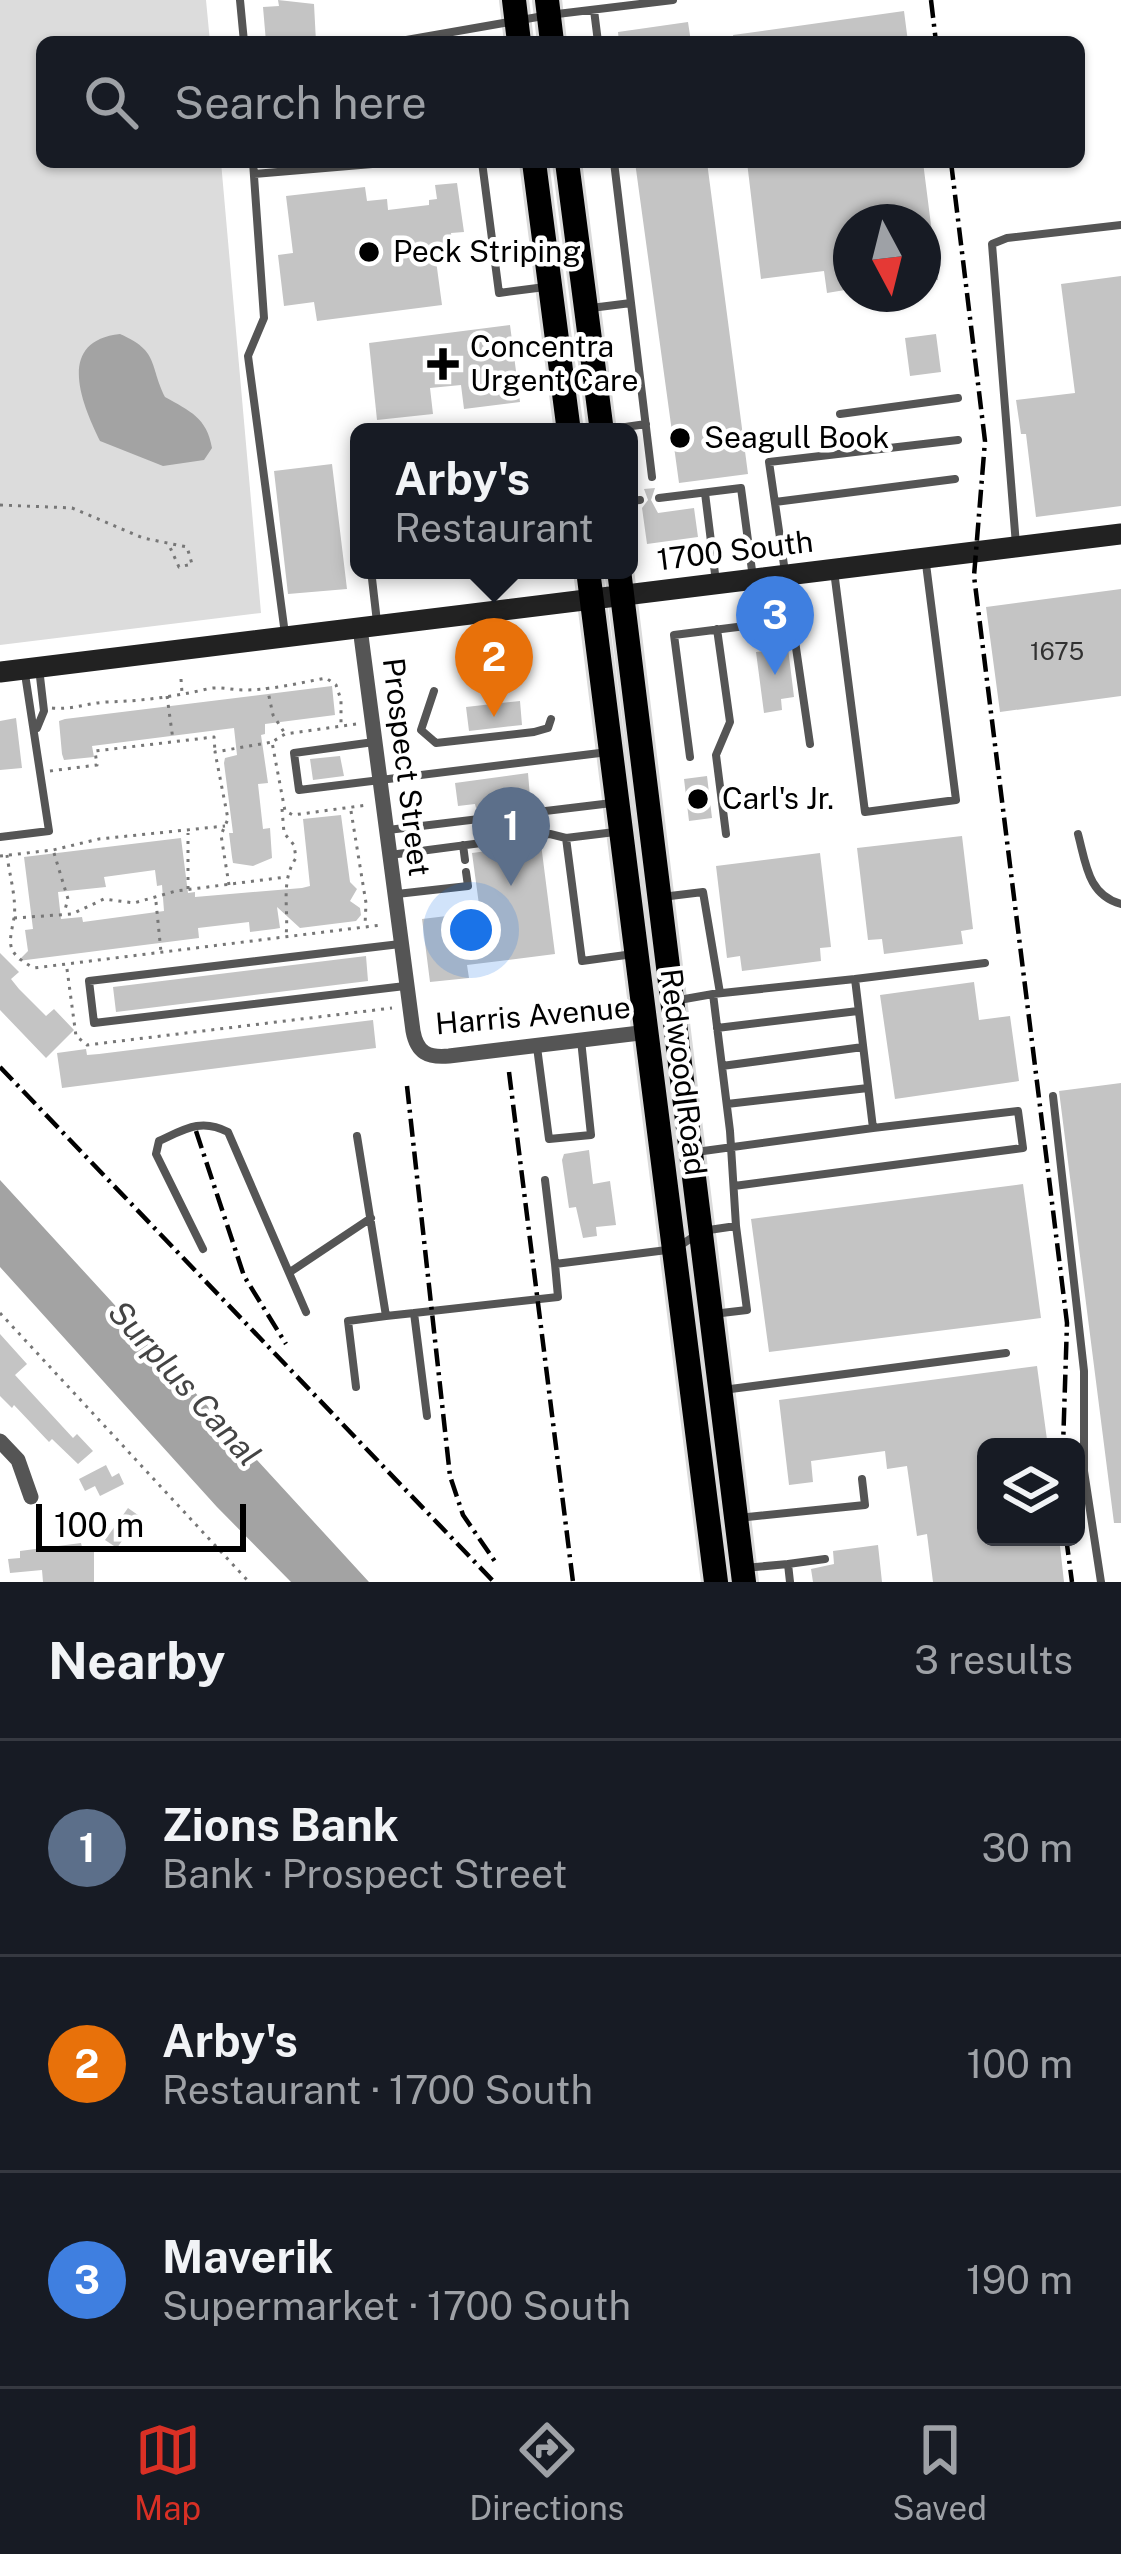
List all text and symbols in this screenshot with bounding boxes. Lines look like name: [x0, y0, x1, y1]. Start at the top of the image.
search box: [36, 36, 1085, 168]
icon: search: [78, 69, 144, 135]
text: Search here: [174, 76, 427, 129]
north arrow: [833, 204, 941, 312]
place label: Peck Striping: [393, 233, 581, 269]
marker: Peck Striping: [356, 239, 382, 265]
place label: Concentra Urgent Care: [470, 328, 639, 398]
marker: Concentra Urgent Care: [427, 348, 459, 380]
place label: Seagull Book: [704, 419, 889, 455]
popup: [350, 423, 638, 579]
marker: Seagull Book: [667, 425, 693, 451]
text: Arby's: [394, 452, 530, 505]
text: Restaurant: [394, 505, 594, 551]
street label: 1700 South: [655, 523, 815, 577]
pin: 3: [736, 576, 814, 675]
pin: 2: [455, 618, 533, 717]
house number: 1675: [1030, 637, 1084, 665]
street label: Prospect Street: [376, 656, 438, 878]
place label: Carl's Jr.: [722, 780, 834, 816]
marker: Carl's Jr.: [685, 786, 711, 812]
pin: 1: [472, 787, 550, 886]
your location: [441, 900, 501, 960]
street label: Redwood Road: [653, 966, 715, 1177]
street label: Harris Avenue: [434, 989, 632, 1041]
water label: Surplus Canal: [101, 1293, 269, 1473]
map controls: [977, 1438, 1085, 1546]
button: layers: [977, 1438, 1085, 1546]
scale bar: [36, 1498, 246, 1551]
text: 100 m: [54, 1506, 144, 1544]
text: Nearby: [48, 1631, 225, 1690]
text: 3 results: [914, 1637, 1073, 1683]
text: Zions Bank: [162, 1798, 399, 1851]
text: 1: [79, 1825, 95, 1871]
text: 30 m: [982, 1825, 1073, 1871]
text: Bank · Prospect Street: [162, 1851, 567, 1897]
text: Arby's: [162, 2014, 298, 2067]
text: 2: [75, 2041, 99, 2087]
text: 100 m: [966, 2041, 1073, 2087]
text: Restaurant · 1700 South: [162, 2067, 593, 2113]
text: Maverik: [162, 2230, 333, 2283]
text: 3: [74, 2257, 100, 2303]
text: 190 m: [966, 2257, 1073, 2303]
text: Supermarket · 1700 South: [162, 2283, 631, 2329]
tab: Map: [134, 2417, 201, 2527]
tab: Directions: [469, 2417, 624, 2527]
tab: Saved: [893, 2417, 987, 2527]

